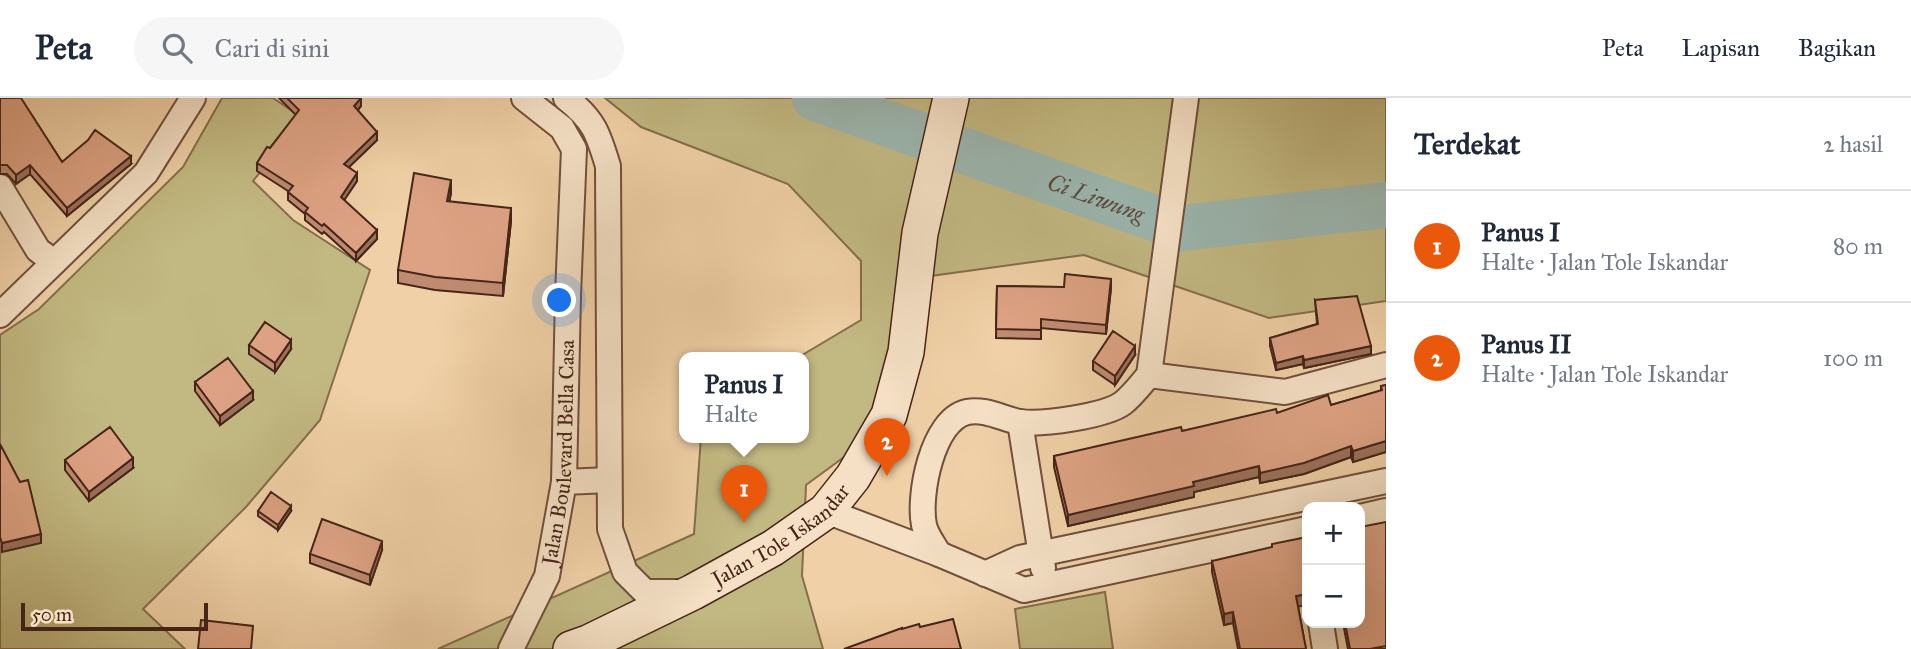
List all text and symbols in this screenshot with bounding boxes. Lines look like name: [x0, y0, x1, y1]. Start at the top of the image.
search box: [134, 17, 624, 80]
text: Peta: [35, 28, 92, 68]
icon: search: [158, 29, 196, 67]
text: Cari di sini: [214, 32, 329, 64]
text: Peta: [1602, 33, 1644, 63]
text: Lapisan: [1682, 33, 1760, 63]
text: Bagikan: [1798, 33, 1876, 63]
text: Terdekat: [1414, 126, 1520, 162]
text: 2 hasil: [1823, 130, 1883, 158]
water label: Ci Liwung: [1044, 167, 1149, 228]
text: Panus I: [1481, 216, 1560, 248]
text: 1: [1432, 232, 1442, 260]
text: 80 m: [1833, 232, 1883, 260]
text: Halte · Jalan Tole Iskandar: [1481, 248, 1728, 276]
your location: [542, 283, 576, 317]
text: Panus II: [1481, 328, 1572, 360]
street label: Jalan Boulevard Bella Casa: [536, 339, 580, 569]
text: 2: [1431, 344, 1443, 372]
text: 100 m: [1823, 344, 1883, 372]
popup: [679, 352, 809, 443]
text: Halte · Jalan Tole Iskandar: [1481, 360, 1728, 388]
text: Panus I: [704, 368, 784, 400]
text: Halte: [704, 400, 758, 428]
pin: 2: [864, 418, 910, 476]
pin: 1: [721, 465, 767, 523]
street label: Jalan Tole Iskandar: [706, 479, 856, 593]
map controls: [1302, 502, 1365, 628]
button: +: [1302, 502, 1365, 565]
button: −: [1302, 565, 1365, 628]
scale bar: [21, 600, 208, 632]
text: 50 m: [32, 603, 72, 626]

